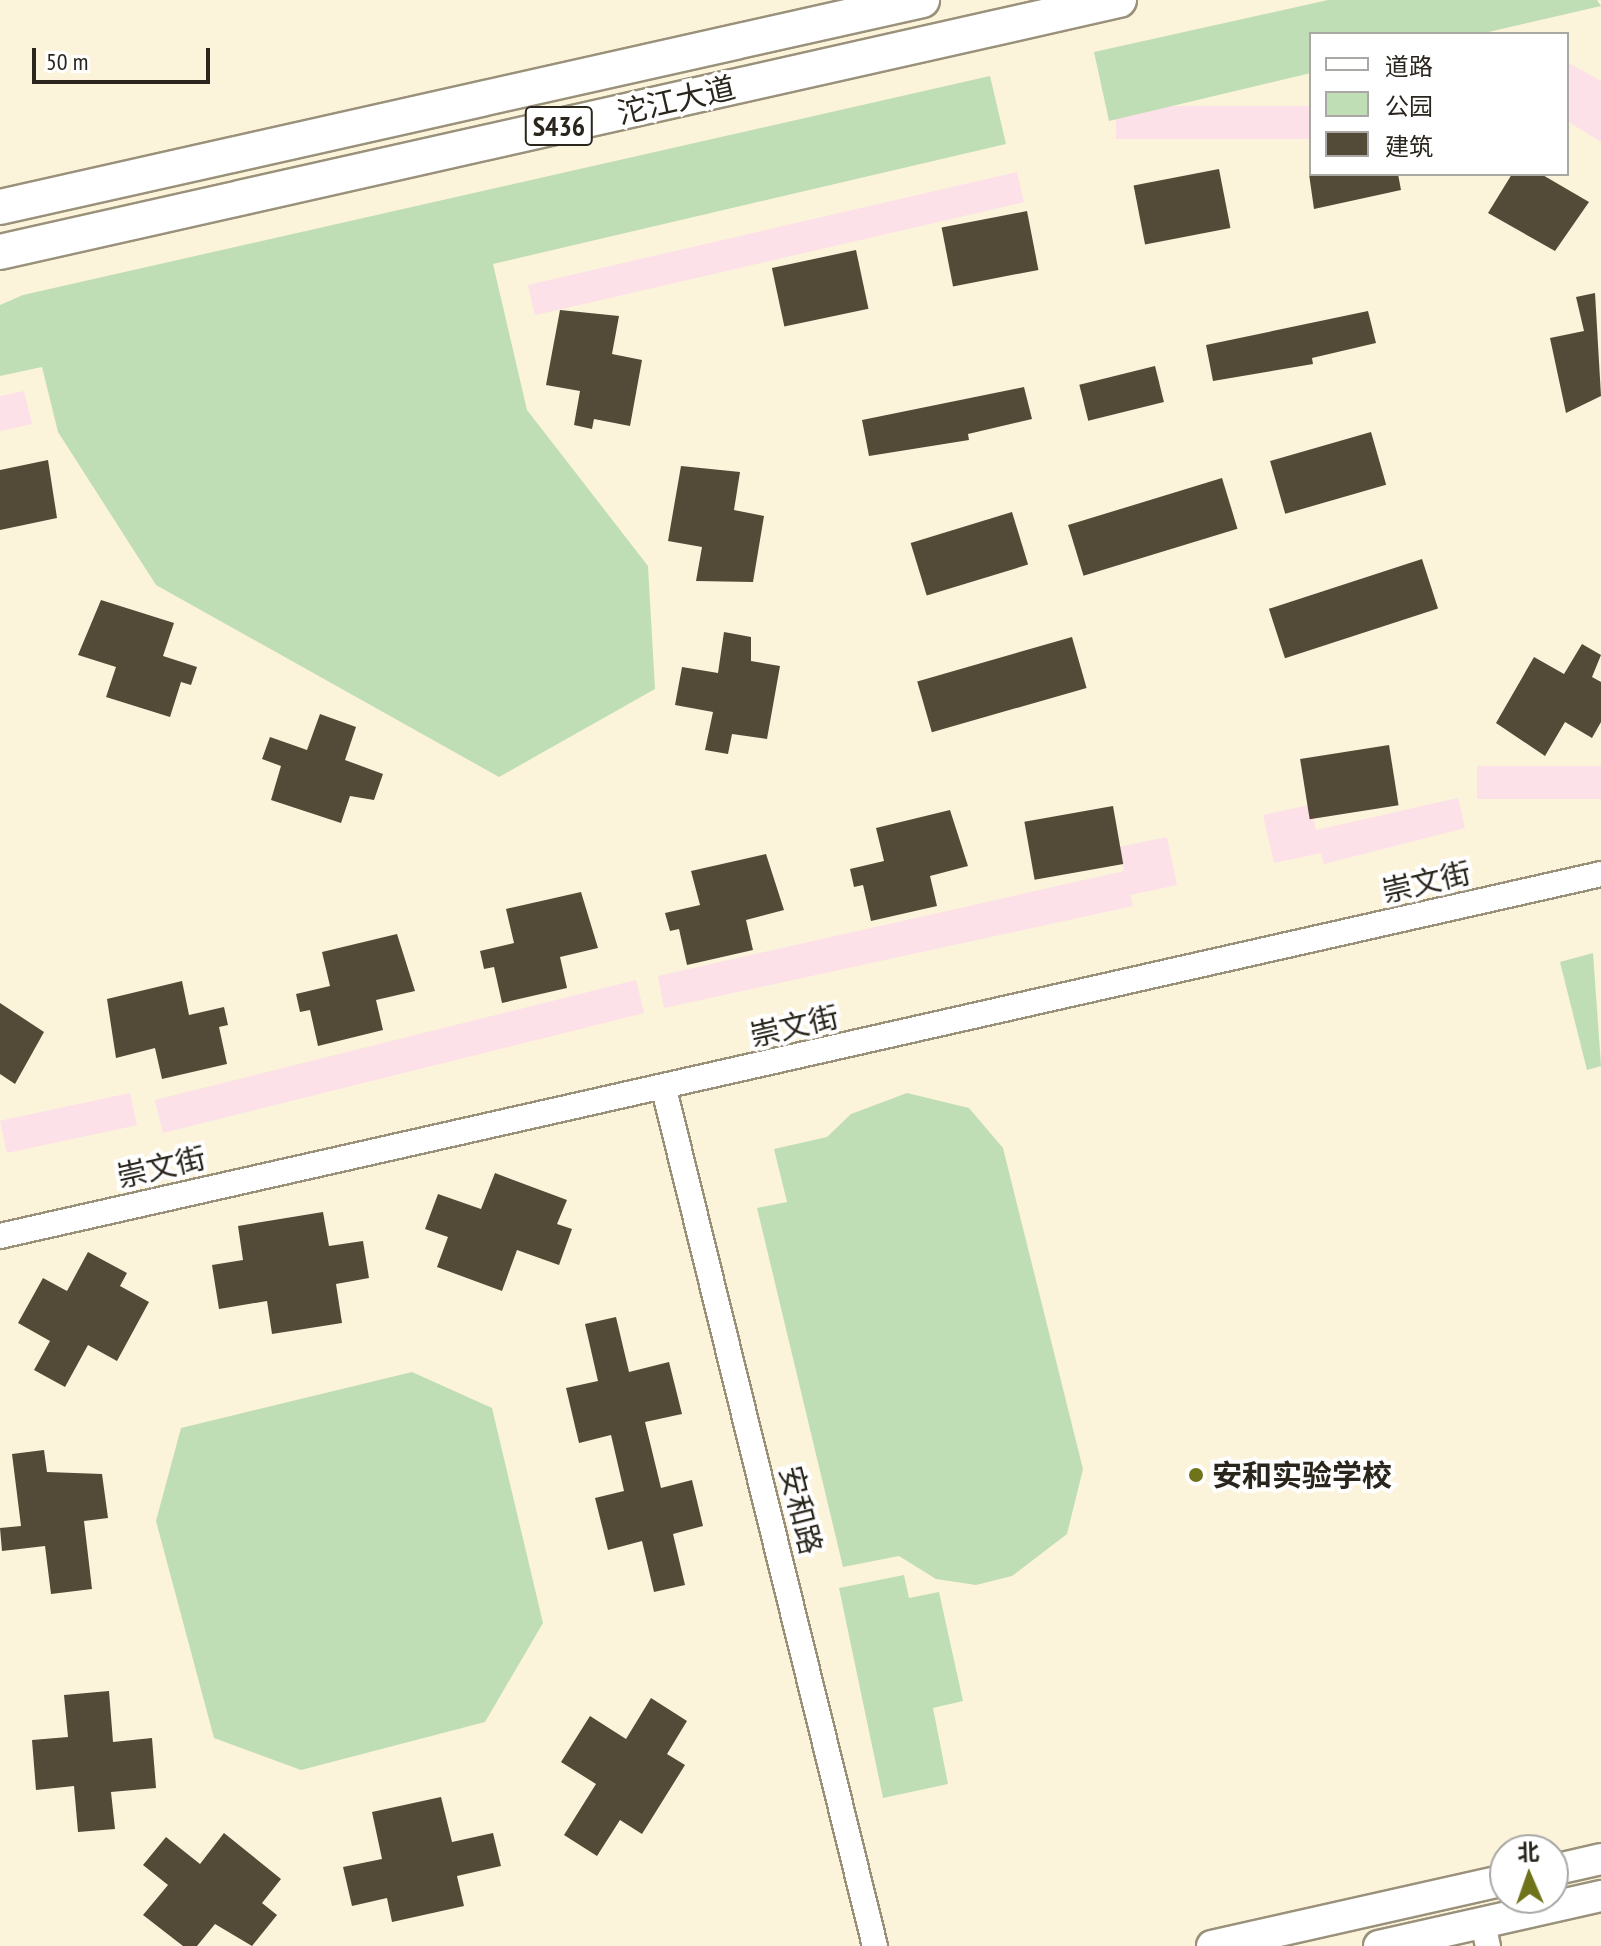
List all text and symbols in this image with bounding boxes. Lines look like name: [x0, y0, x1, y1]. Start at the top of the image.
scale bar: [36, 32, 214, 82]
legend: [1309, 32, 1569, 176]
text: 50 m: [46, 46, 88, 77]
text: 道路: [1385, 51, 1433, 82]
street label: 沱江大道: [613, 69, 739, 131]
text: 公园: [1385, 91, 1433, 122]
road number: S436: [523, 102, 595, 150]
text: 建筑: [1385, 131, 1433, 162]
street label: 崇文街: [1378, 854, 1474, 910]
street label: 崇文街: [746, 998, 842, 1054]
street label: 崇文街: [113, 1139, 209, 1195]
place label: 安和实验学校: [1212, 1457, 1392, 1493]
street label: 安和路: [773, 1462, 829, 1558]
marker: 安和实验学校: [1187, 1466, 1205, 1484]
north arrow: [1489, 1834, 1569, 1914]
text: 北: [1517, 1838, 1540, 1866]

